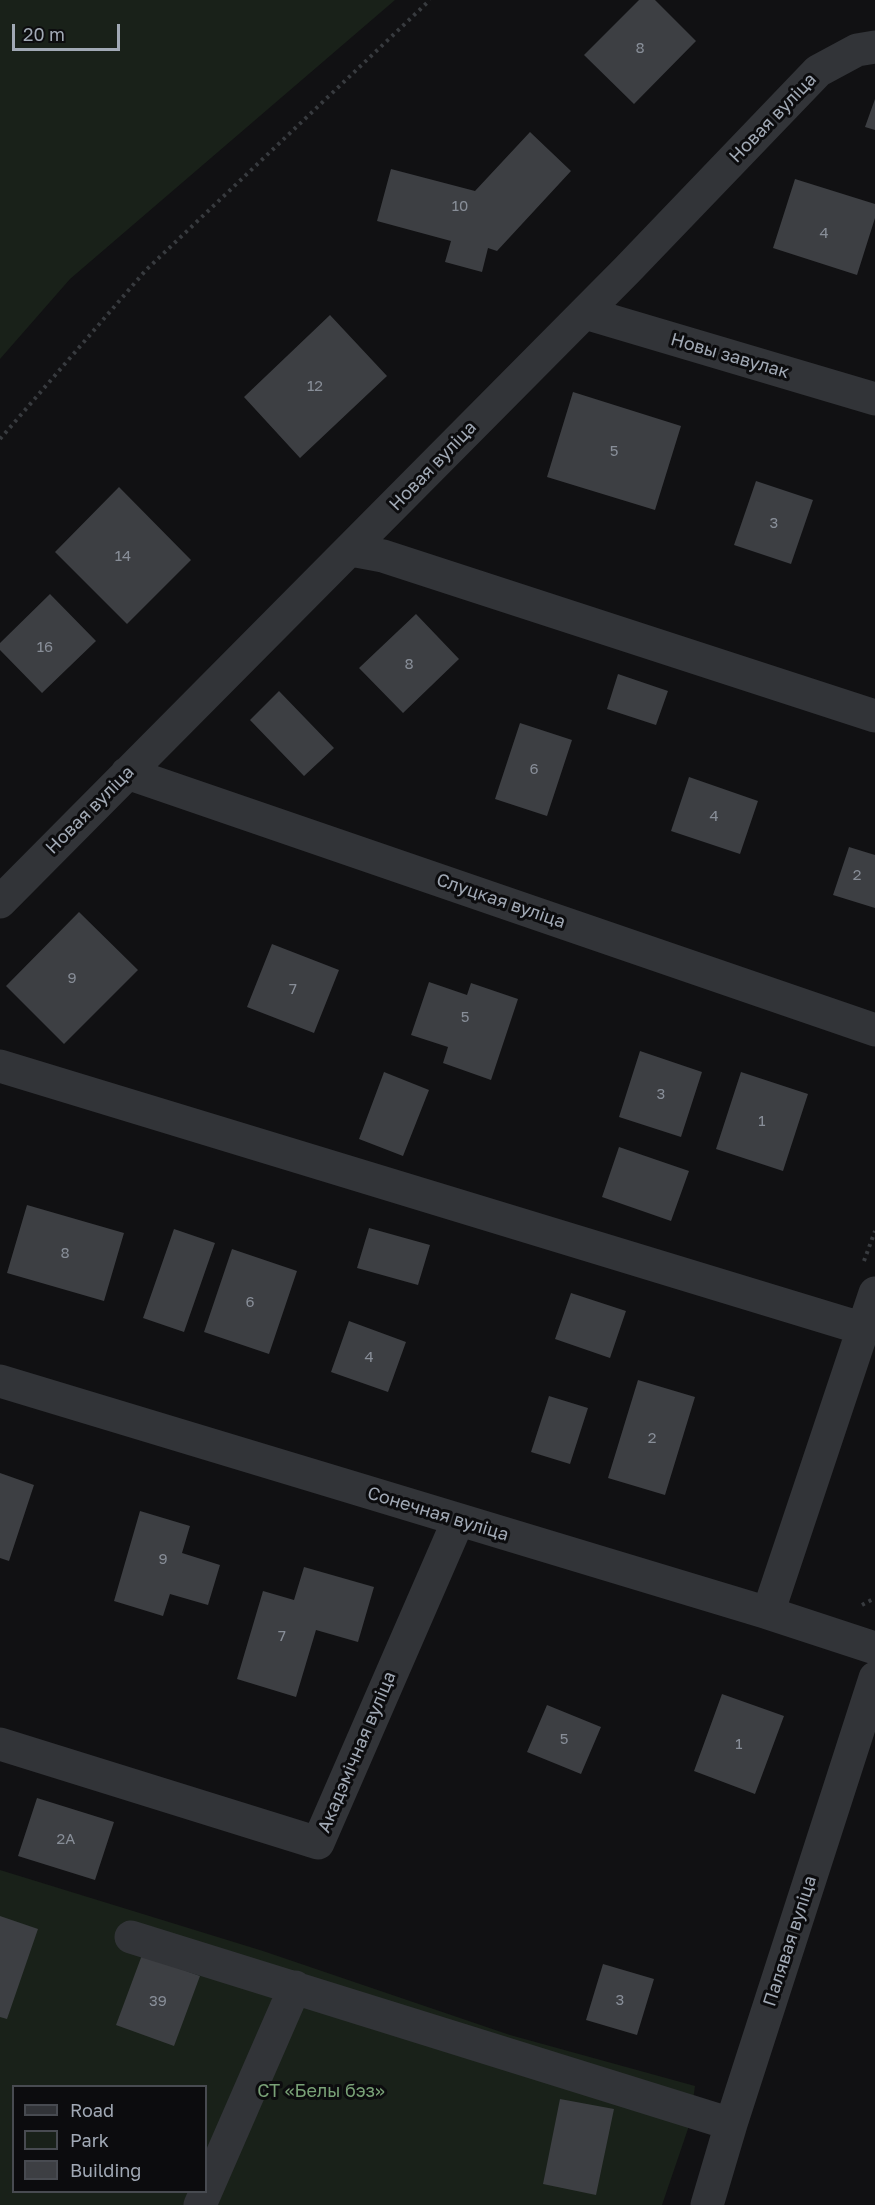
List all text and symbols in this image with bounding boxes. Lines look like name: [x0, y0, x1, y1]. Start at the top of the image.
scale bar: [15, 12, 123, 50]
text: 20 m: [23, 23, 65, 45]
house number: 8: [635, 39, 645, 57]
street label: Новая вуліца: [725, 69, 821, 167]
house number: 10: [452, 197, 468, 215]
house number: 4: [819, 224, 829, 242]
street label: Новы завулак: [668, 329, 792, 383]
house number: 12: [307, 377, 323, 395]
street label: Новая вуліца: [385, 417, 481, 515]
house number: 5: [610, 442, 618, 460]
house number: 3: [770, 514, 778, 532]
house number: 14: [115, 547, 131, 565]
house number: 16: [37, 638, 53, 656]
house number: 8: [404, 655, 414, 673]
house number: 6: [529, 760, 539, 778]
street label: Новая вуліца: [41, 761, 139, 859]
house number: 4: [709, 807, 719, 825]
house number: 2: [853, 866, 861, 884]
street label: Слуцкая вуліца: [434, 869, 568, 933]
house number: 9: [67, 969, 77, 987]
house number: 7: [289, 980, 297, 998]
house number: 5: [461, 1008, 469, 1026]
house number: 3: [657, 1085, 665, 1103]
house number: 1: [758, 1112, 766, 1130]
house number: 8: [60, 1244, 70, 1262]
house number: 6: [245, 1293, 255, 1311]
house number: 4: [364, 1348, 374, 1366]
house number: 2: [648, 1429, 656, 1447]
street label: Сонечная вуліца: [365, 1482, 511, 1546]
house number: 9: [158, 1550, 168, 1568]
house number: 7: [278, 1627, 286, 1645]
street label: Акадэмічная вуліца: [313, 1668, 401, 1836]
house number: 5: [560, 1730, 568, 1748]
house number: 1: [735, 1735, 743, 1753]
house number: 2А: [57, 1830, 75, 1848]
street label: Палявая вуліца: [759, 1873, 821, 2009]
house number: 3: [616, 1991, 624, 2009]
house number: 39: [149, 1992, 167, 2010]
park label: СТ «Белы бэз»: [257, 2080, 385, 2102]
legend: [12, 2085, 207, 2193]
text: Road: [70, 2099, 114, 2121]
text: Park: [70, 2129, 109, 2151]
text: Building: [70, 2159, 141, 2181]

